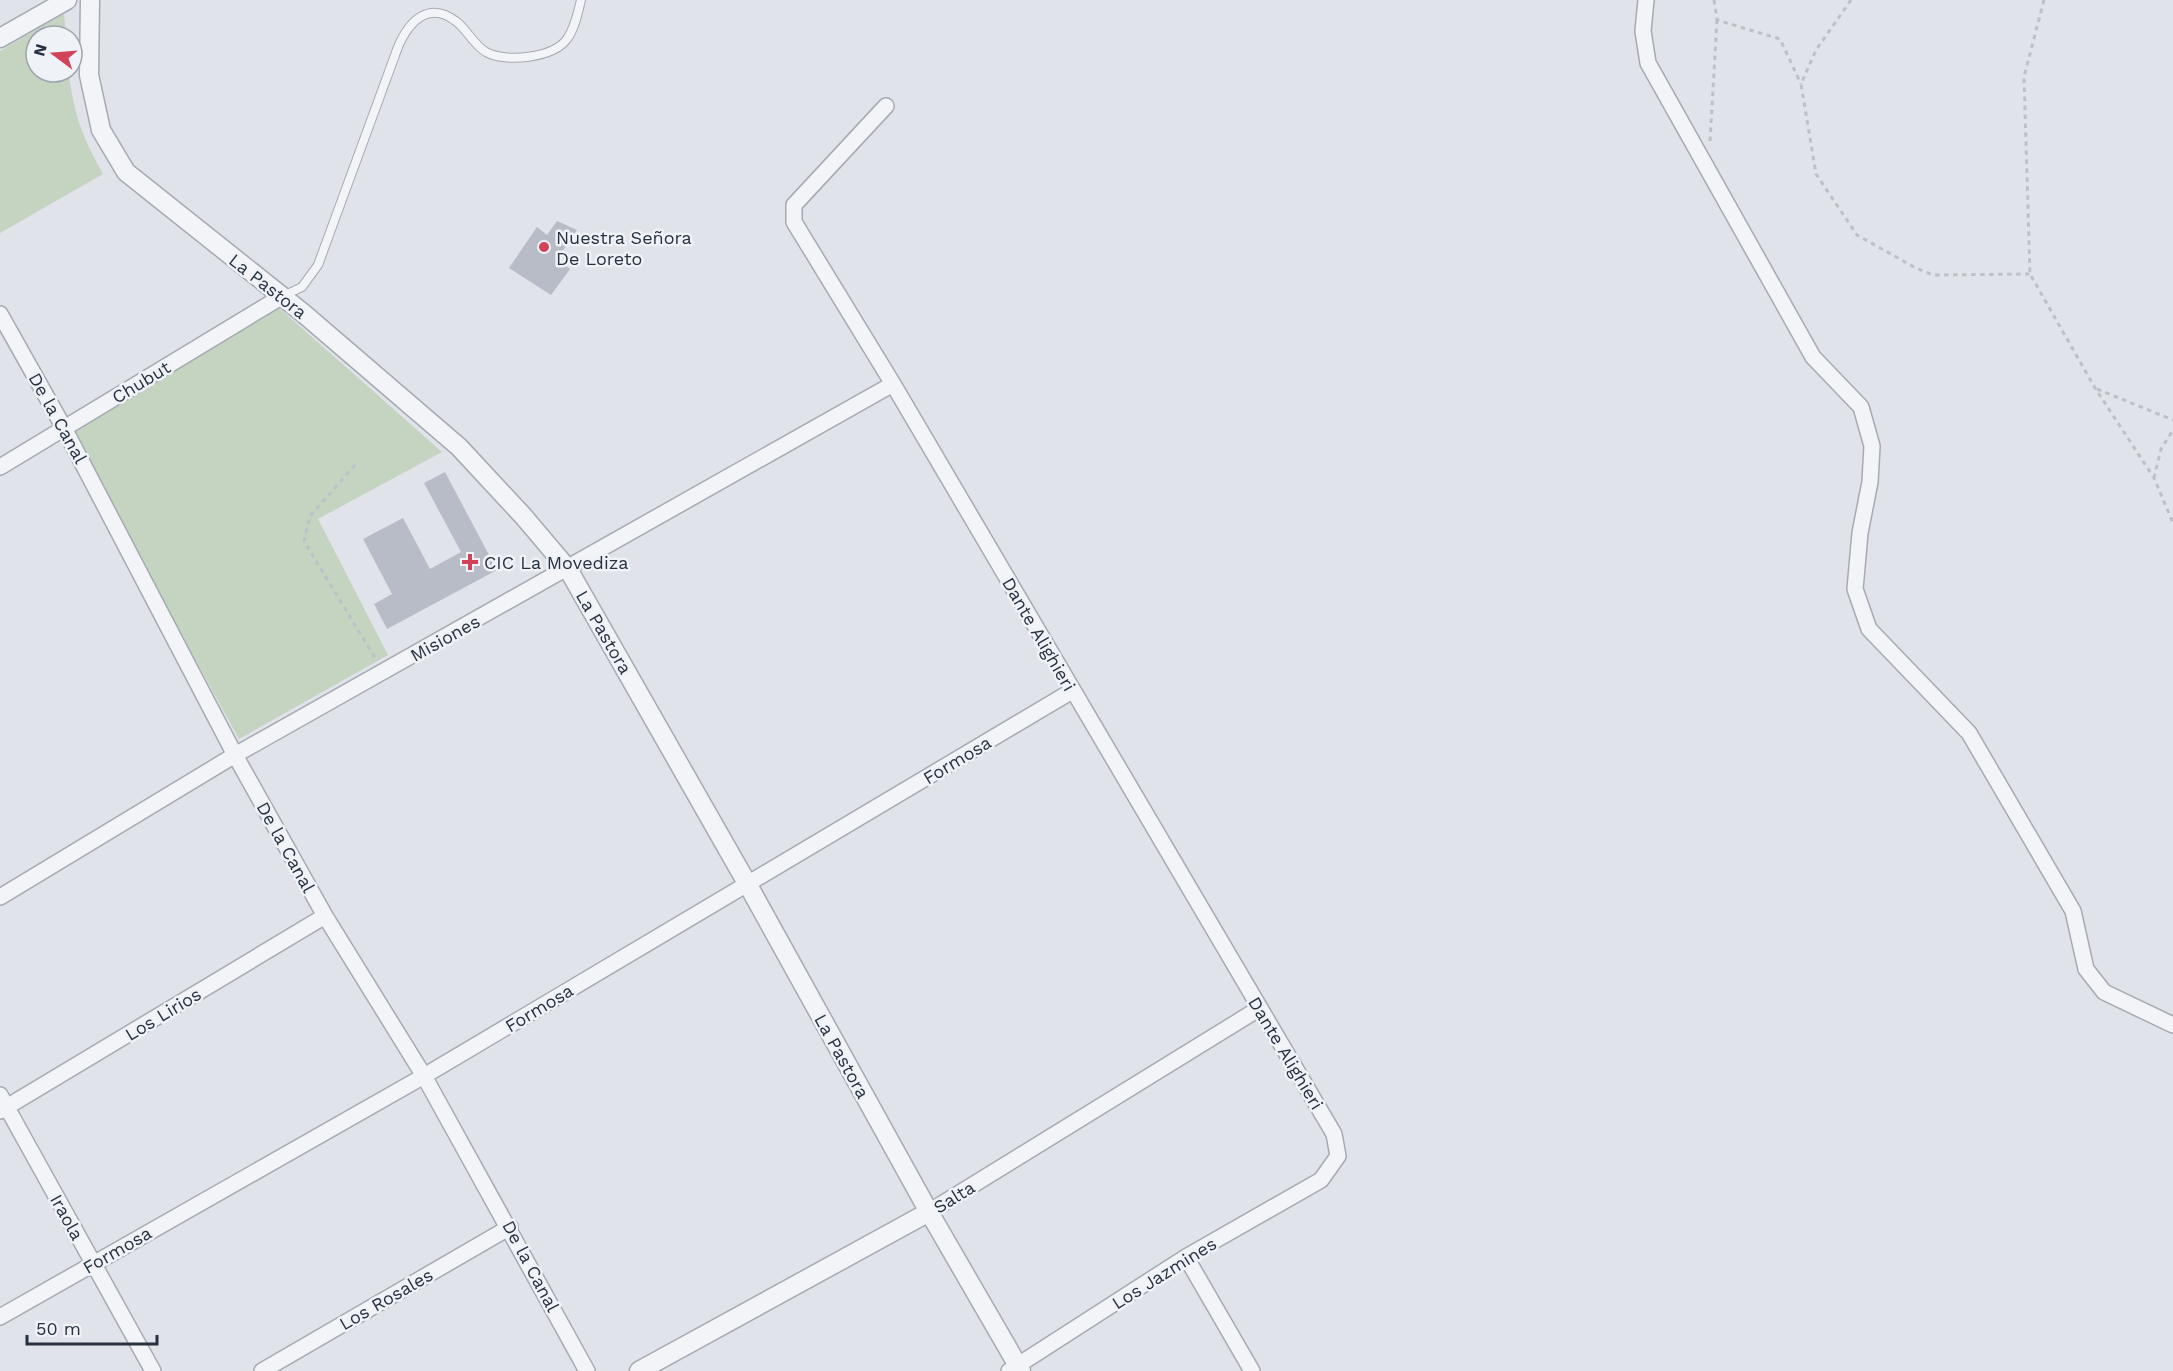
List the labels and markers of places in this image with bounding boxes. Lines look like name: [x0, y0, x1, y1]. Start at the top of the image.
place label: Nuestra Señora De Loreto: [556, 227, 692, 269]
marker: Nuestra Señora De Loreto: [537, 240, 551, 254]
place label: CIC La Movediza: [484, 552, 629, 573]
marker: CIC La Movediza: [461, 553, 479, 571]

